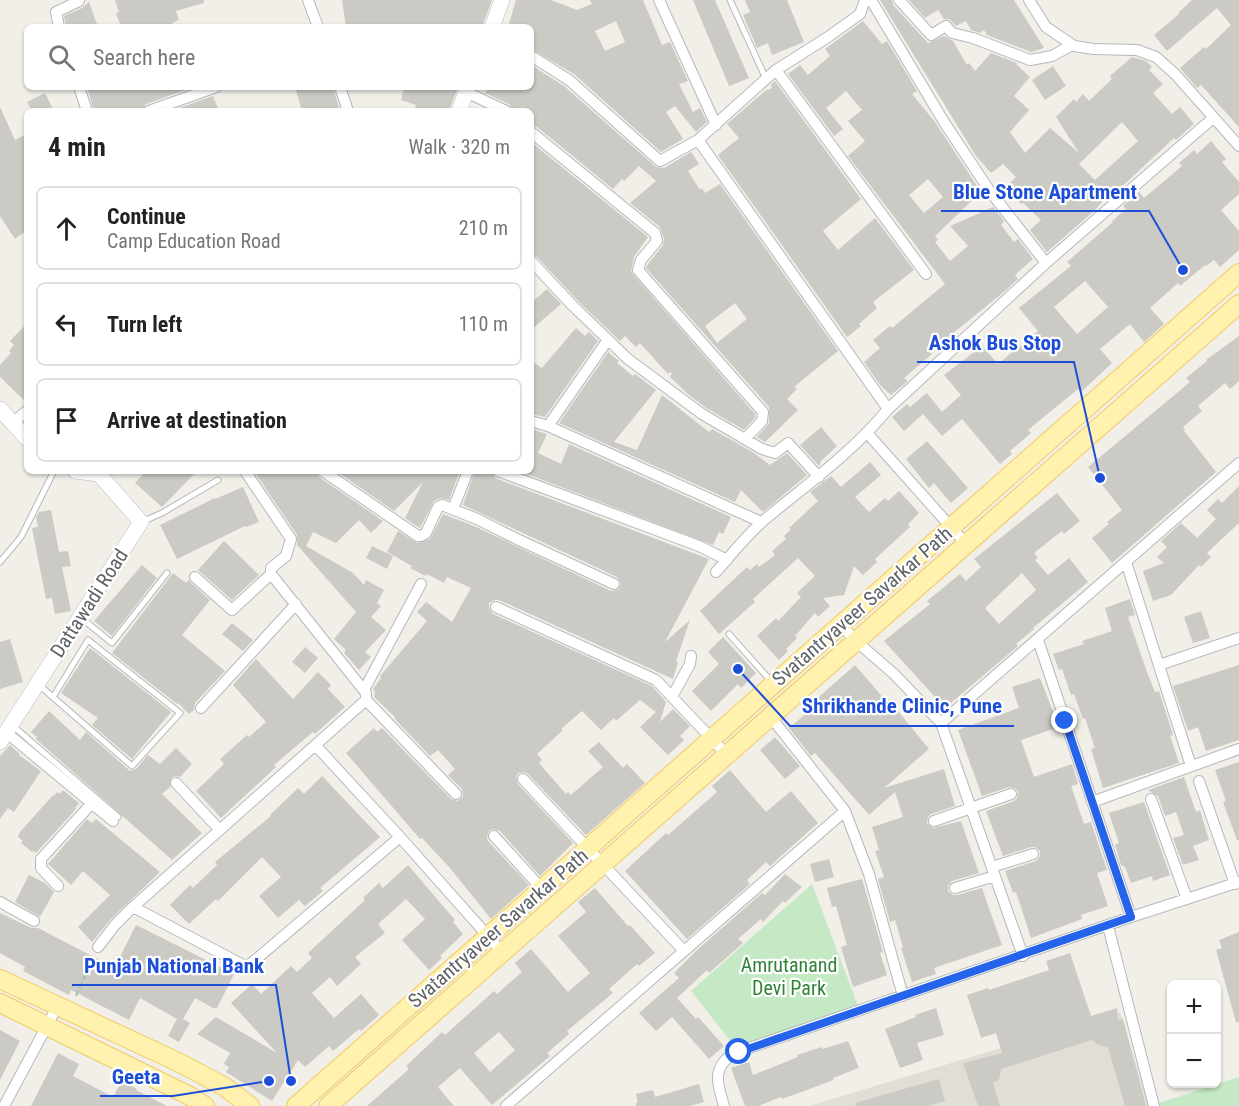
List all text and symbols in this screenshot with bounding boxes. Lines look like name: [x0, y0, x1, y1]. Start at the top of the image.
search box: [24, 24, 534, 90]
icon: search: [45, 41, 78, 74]
text: Search here: [93, 45, 195, 70]
text: 4 min: [48, 132, 106, 162]
text: Walk · 320 m: [409, 135, 510, 159]
callout: Blue Stone Apartment: [941, 172, 1149, 211]
text: Blue Stone Apartment: [953, 180, 1137, 204]
text: Continue: [107, 204, 186, 229]
icon: ahead: [50, 212, 83, 245]
text: 210 m: [459, 216, 508, 240]
text: Camp Education Road: [107, 229, 281, 253]
icon: left: [50, 308, 83, 341]
text: Turn left: [107, 312, 182, 337]
text: 110 m: [459, 312, 508, 336]
callout: Ashok Bus Stop: [917, 323, 1074, 362]
text: Ashok Bus Stop: [929, 331, 1061, 355]
icon: arrive: [50, 404, 83, 437]
text: Arrive at destination: [107, 408, 287, 433]
street label: Svatantryaveer Savarkar Path: [767, 521, 957, 691]
street label: Dattawadi Road: [45, 544, 133, 662]
callout: Shrikhande Clinic, Pune: [790, 687, 1014, 726]
text: Shrikhande Clinic, Pune: [802, 694, 1002, 718]
route end: [1051, 707, 1077, 733]
street label: Svatantryaveer Savarkar Path: [403, 843, 593, 1013]
callout: Punjab National Bank: [72, 946, 276, 985]
park label: Amrutanand Devi Park: [741, 953, 837, 1000]
text: Punjab National Bank: [84, 954, 265, 978]
map controls: [1167, 980, 1221, 1088]
button: +: [1167, 980, 1221, 1034]
button: −: [1167, 1034, 1221, 1088]
route start: [725, 1038, 751, 1064]
callout: Geeta: [100, 1057, 173, 1096]
text: Geeta: [112, 1065, 160, 1089]

